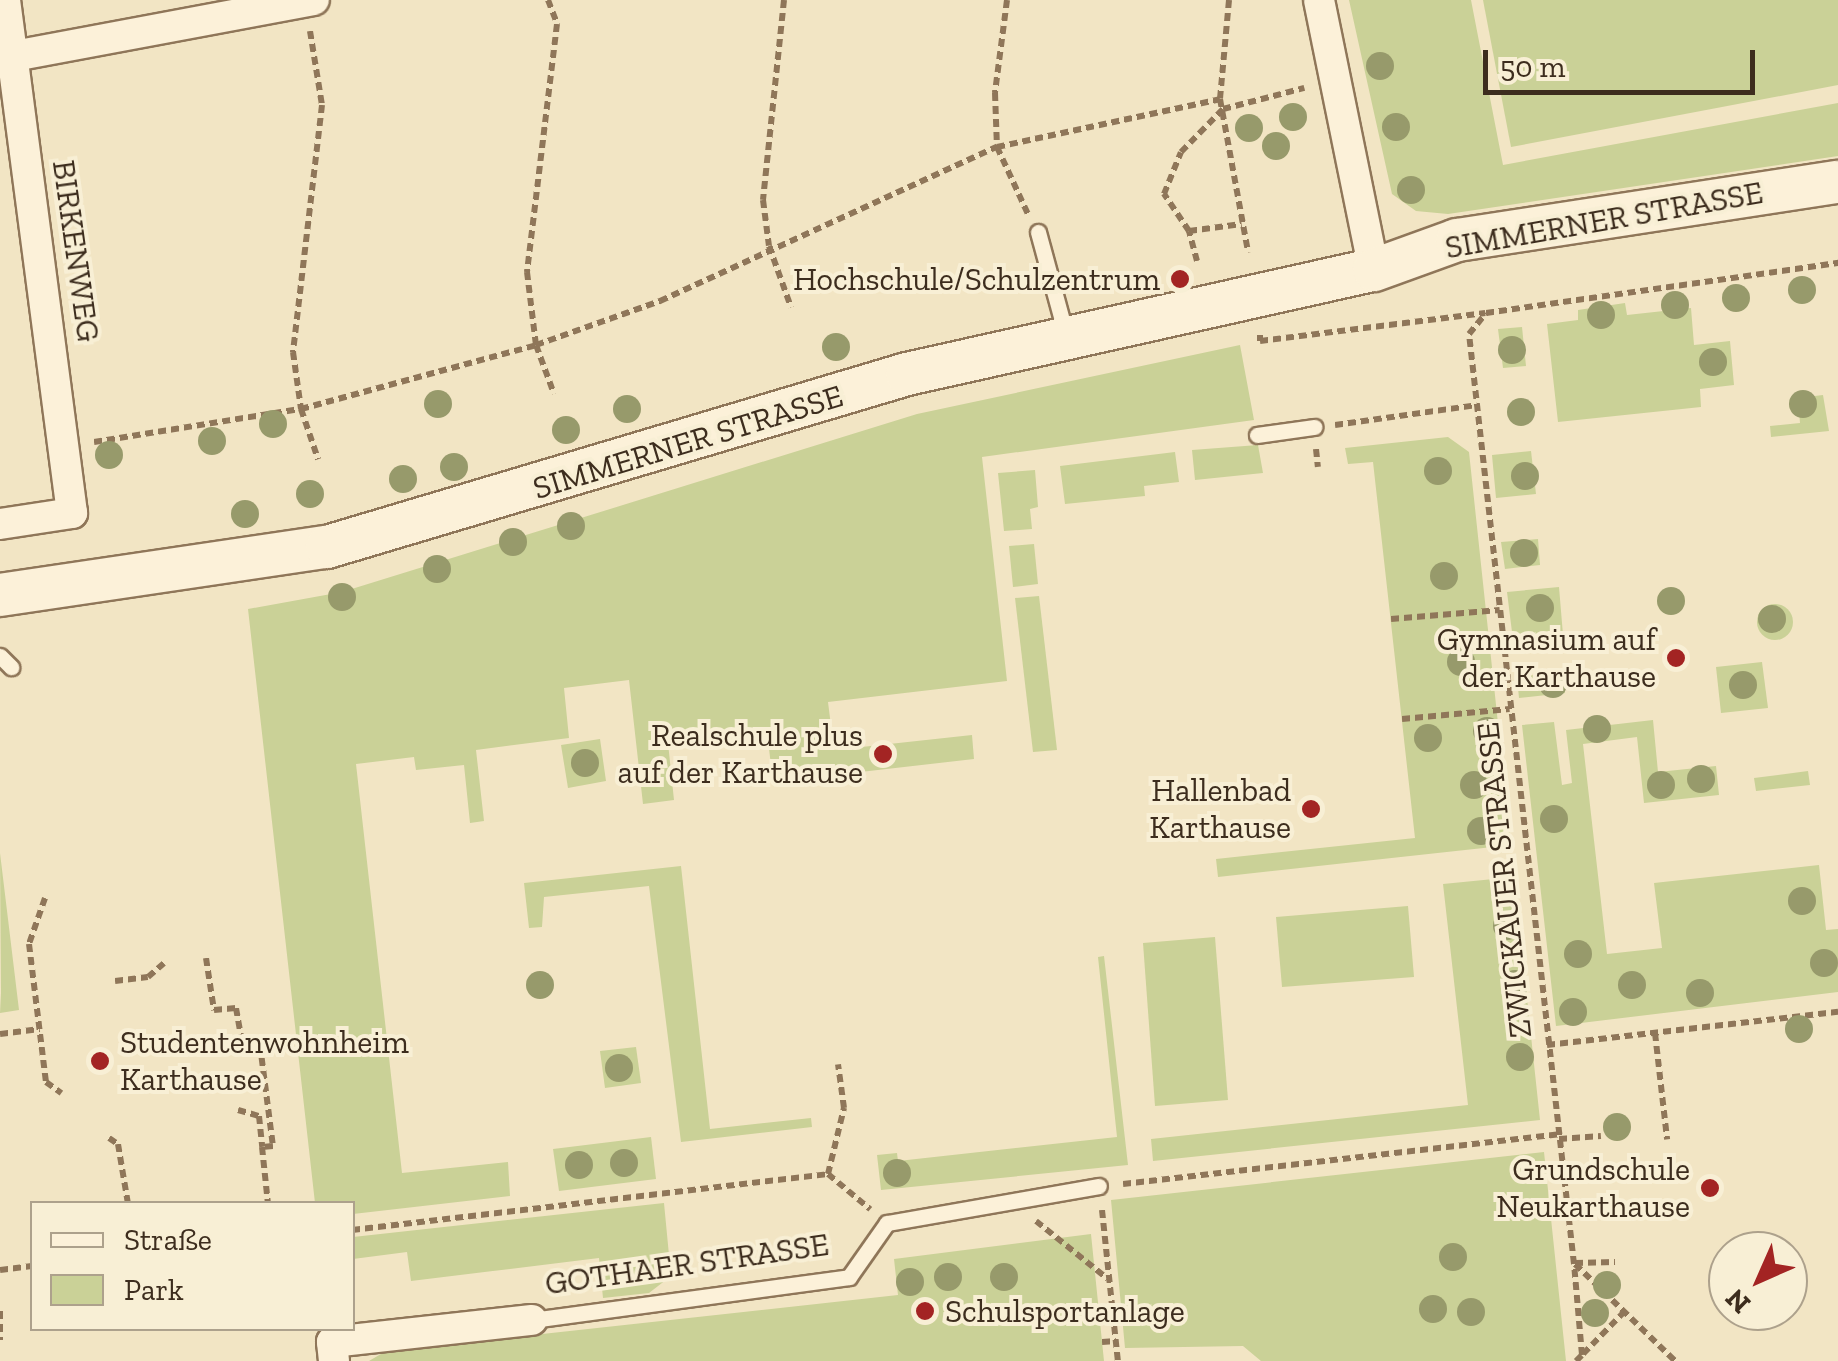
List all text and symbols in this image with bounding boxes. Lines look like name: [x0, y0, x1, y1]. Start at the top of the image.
scale bar: [1488, 30, 1760, 92]
text: 50 m: [1500, 49, 1565, 85]
street label: BIRKENWEG: [44, 158, 108, 344]
street label: SIMMERNER STRASSE: [1442, 173, 1766, 267]
place label: Hochschule/Schulzentrum: [793, 260, 1160, 298]
marker: Hochschule/Schulzentrum: [1169, 268, 1191, 290]
street label: SIMMERNER STRASSE: [528, 377, 848, 507]
place label: Gymnasium auf der Karthause: [1437, 621, 1656, 696]
marker: Gymnasium auf der Karthause: [1665, 647, 1687, 669]
place label: Realschule plus auf der Karthause: [617, 717, 863, 792]
street label: ZWICKAUER STRASSE: [1468, 720, 1540, 1040]
marker: Realschule plus auf der Karthause: [872, 743, 894, 765]
place label: Hallenbad Karthause: [1149, 772, 1291, 847]
marker: Hallenbad Karthause: [1300, 798, 1322, 820]
place label: Studentenwohnheim Karthause: [120, 1024, 409, 1099]
marker: Studentenwohnheim Karthause: [89, 1050, 111, 1072]
place label: Grundschule Neukarthause: [1496, 1151, 1690, 1226]
marker: Grundschule Neukarthause: [1699, 1177, 1721, 1199]
legend: [30, 1201, 355, 1331]
text: Straße: [124, 1222, 212, 1258]
street label: GOTHAER STRASSE: [543, 1225, 831, 1303]
north arrow: [1708, 1231, 1808, 1331]
text: Park: [124, 1272, 184, 1308]
text: N: [1719, 1282, 1757, 1320]
place label: Schulsportanlage: [945, 1292, 1185, 1330]
marker: Schulsportanlage: [914, 1300, 936, 1322]

